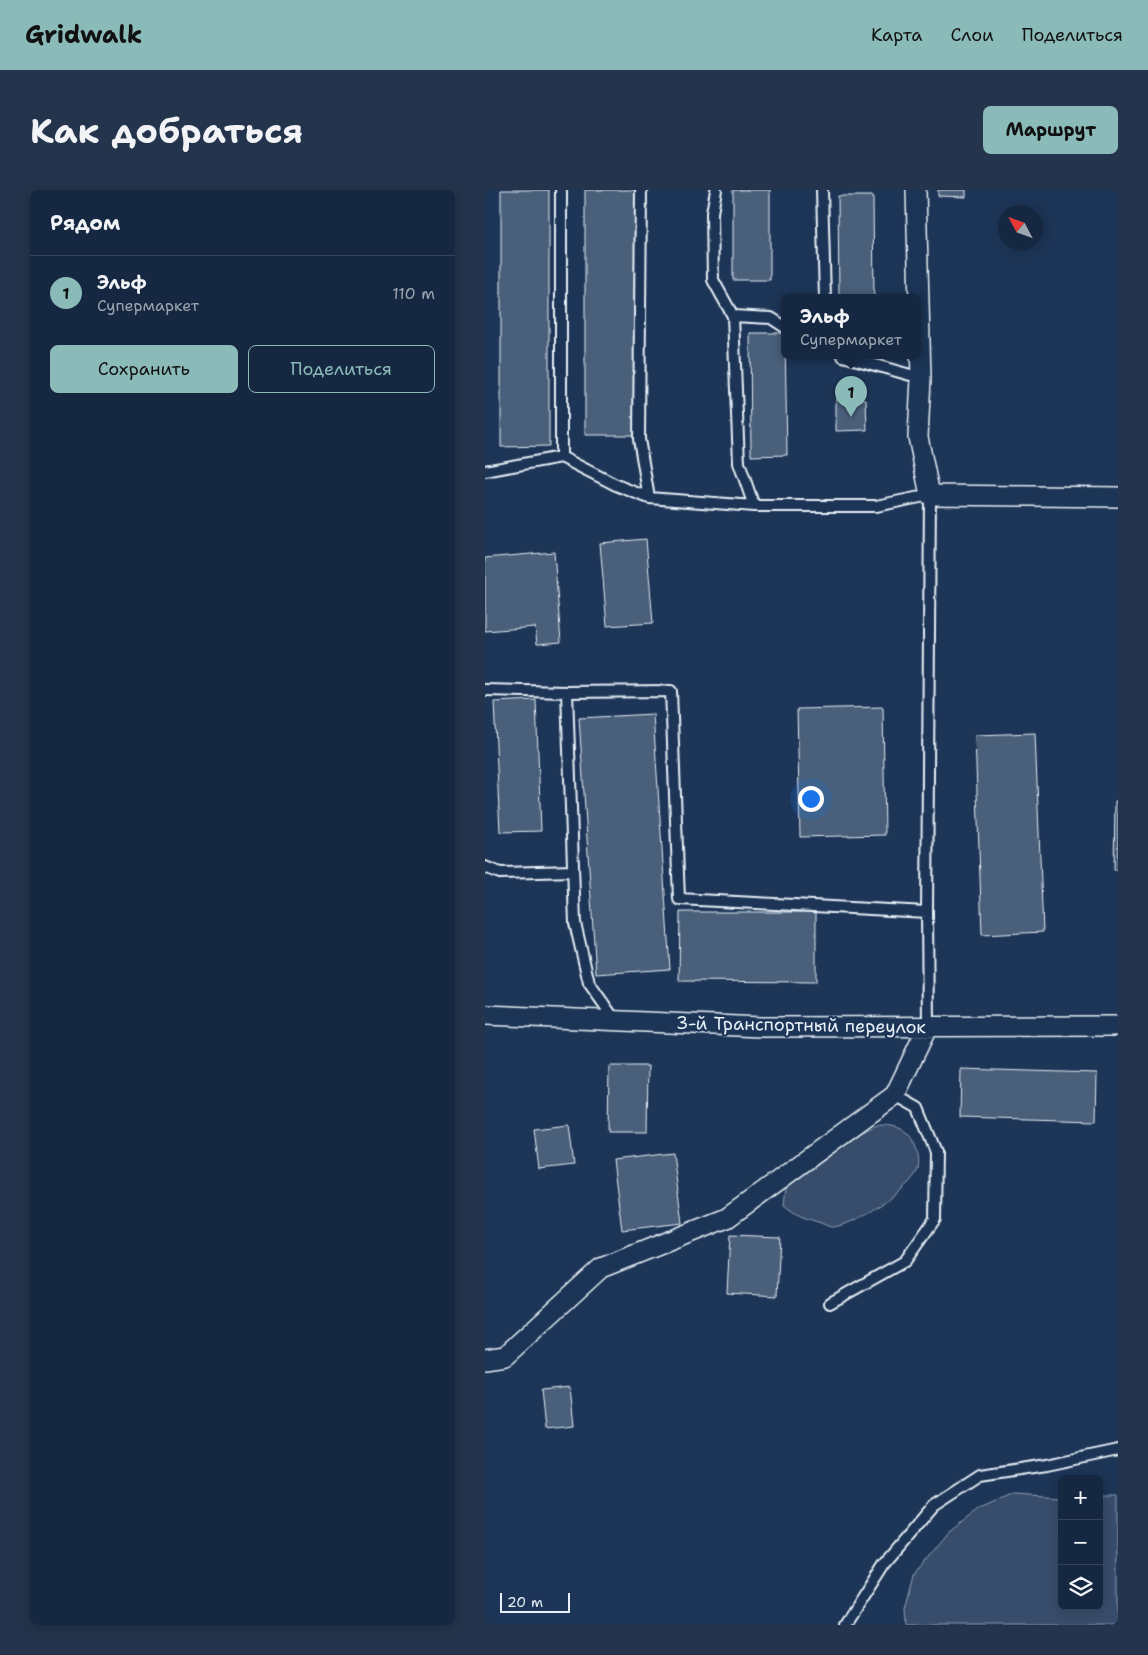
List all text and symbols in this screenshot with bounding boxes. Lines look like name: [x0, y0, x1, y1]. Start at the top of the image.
text: Gridwalk: [25, 19, 142, 51]
text: Карта: [871, 23, 922, 47]
text: Слои: [950, 23, 994, 47]
text: Поделиться: [1022, 23, 1123, 47]
button: Маршрут: [983, 106, 1118, 154]
text: Как добраться: [30, 107, 303, 154]
north arrow: [998, 205, 1043, 250]
text: Рядом: [50, 209, 120, 237]
text: Эльф: [97, 270, 146, 295]
text: 1: [62, 283, 70, 304]
text: 110 m: [392, 283, 435, 304]
popup: [781, 294, 921, 359]
text: Супермаркет: [97, 295, 199, 316]
text: Эльф: [800, 304, 849, 329]
text: Супермаркет: [800, 329, 902, 350]
button: Сохранить: [50, 345, 238, 393]
button: Поделиться: [248, 345, 435, 393]
pin: 1: [835, 376, 867, 417]
your location: [798, 786, 824, 812]
street label: 3-й Транспортный переулок: [676, 1011, 927, 1039]
map controls: [1058, 1475, 1103, 1610]
button: +: [1058, 1475, 1103, 1520]
button: −: [1058, 1520, 1103, 1565]
button: layers: [1058, 1565, 1103, 1610]
scale bar: [500, 1590, 570, 1613]
text: 20 m: [507, 1593, 543, 1611]

